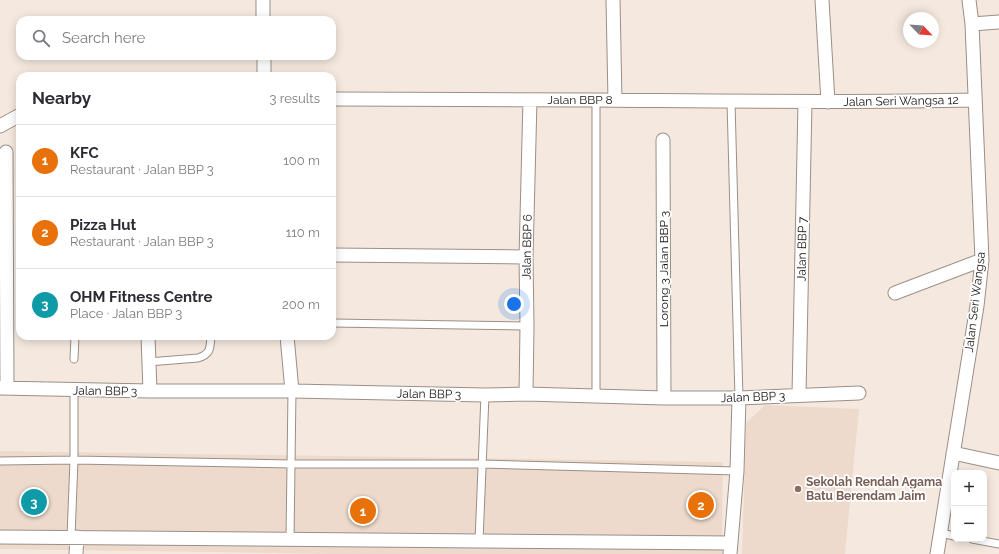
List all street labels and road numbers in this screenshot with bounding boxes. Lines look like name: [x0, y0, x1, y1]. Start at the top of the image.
street label: Jalan BBP 8: [547, 93, 613, 107]
street label: Jalan Seri Wangsa 12: [843, 93, 959, 109]
street label: Lorong 3 Jalan BBP 3: [657, 211, 671, 327]
street label: Jalan BBP 6: [519, 214, 535, 280]
street label: Jalan BBP 7: [794, 216, 810, 281]
street label: Jalan Seri Wangsa: [962, 251, 988, 353]
street label: Jalan BBP 3: [73, 383, 137, 399]
street label: Jalan BBP 3: [397, 386, 461, 402]
street label: Jalan BBP 3: [720, 389, 786, 405]

